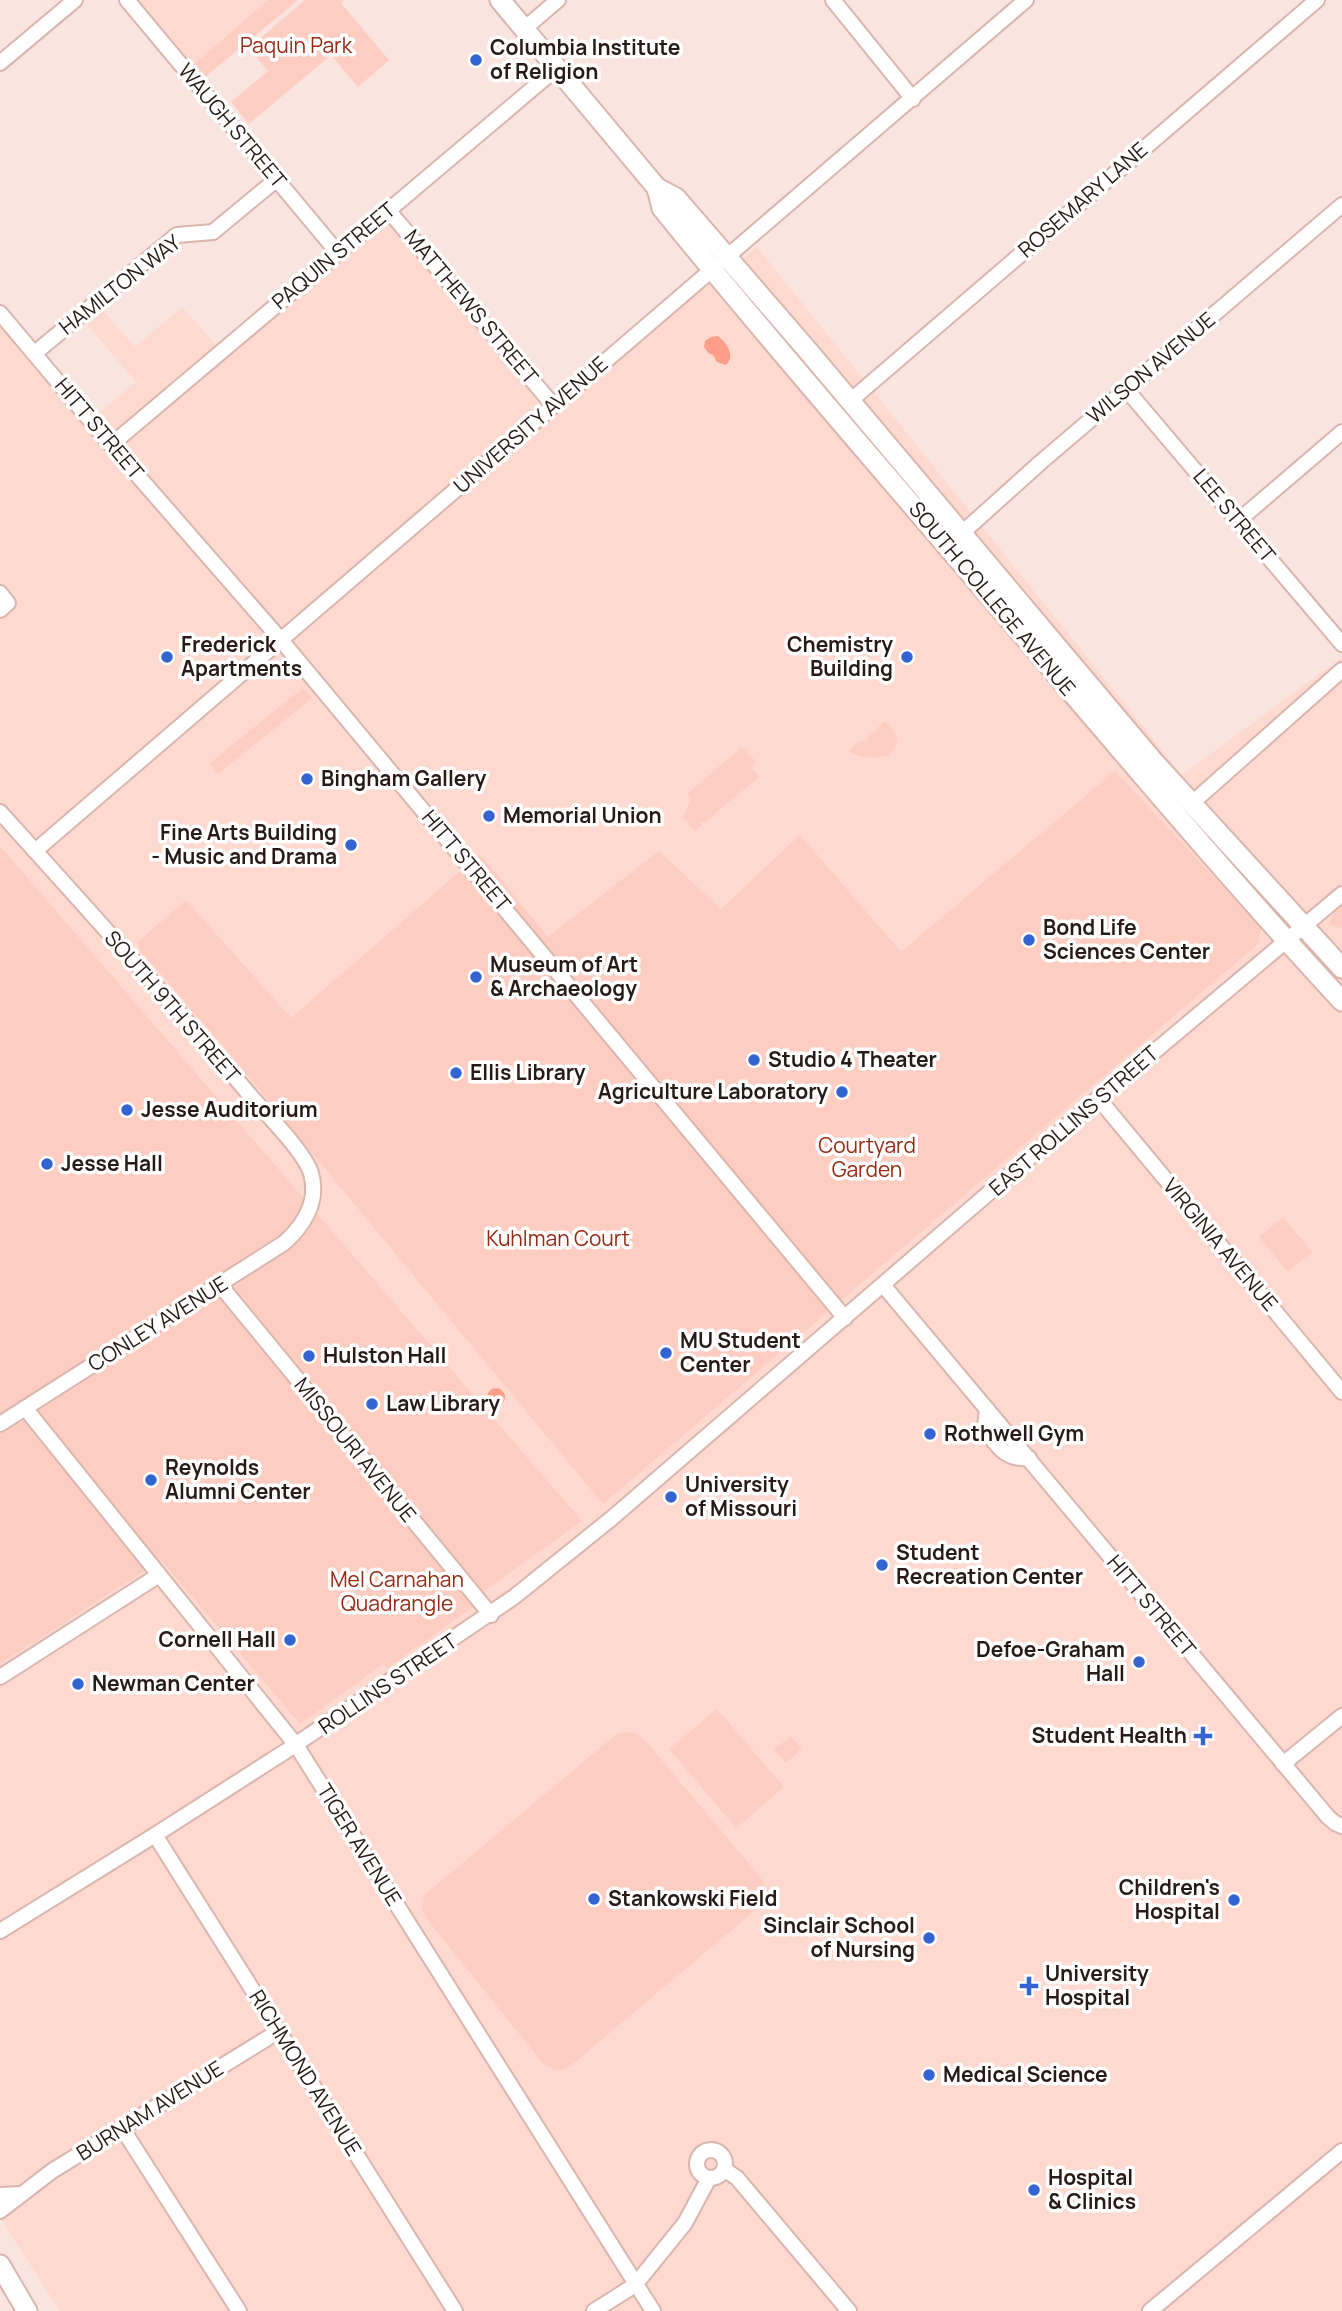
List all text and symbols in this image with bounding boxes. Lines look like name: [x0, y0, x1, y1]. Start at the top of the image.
park label: Paquin Park: [240, 31, 353, 59]
place label: Columbia Institute of Religion: [490, 33, 680, 85]
marker: Columbia Institute of Religion: [468, 52, 484, 68]
street label: WAUGH STREET: [172, 57, 293, 194]
street label: ROSEMARY LANE: [1012, 135, 1153, 263]
street label: PAQUIN STREET: [266, 195, 401, 315]
street label: MATTHEWS STREET: [399, 223, 545, 390]
street label: HAMILTON WAY: [53, 228, 186, 341]
street label: WILSON AVENUE: [1080, 305, 1220, 429]
street label: UNIVERSITY AVENUE: [447, 350, 613, 499]
street label: HITT STREET: [49, 372, 151, 485]
street label: LEE STREET: [1187, 463, 1282, 568]
street label: SOUTH COLLEGE AVENUE: [903, 495, 1082, 701]
place label: Frederick Apartments: [181, 630, 302, 682]
place label: Chemistry Building: [787, 630, 893, 682]
marker: Frederick Apartments: [159, 649, 175, 665]
marker: Chemistry Building: [899, 649, 915, 665]
place label: Bingham Gallery: [321, 764, 486, 792]
marker: Bingham Gallery: [299, 771, 315, 787]
place label: Memorial Union: [503, 801, 662, 829]
street label: HITT STREET: [416, 804, 518, 917]
marker: Memorial Union: [481, 808, 497, 824]
place label: Fine Arts Building - Music and Drama: [151, 818, 337, 870]
marker: Fine Arts Building - Music and Drama: [343, 837, 359, 853]
place label: Bond Life Sciences Center: [1043, 913, 1210, 965]
street label: SOUTH 9TH STREET: [99, 924, 247, 1089]
marker: Bond Life Sciences Center: [1021, 932, 1037, 948]
place label: Museum of Art & Archaeology: [490, 950, 638, 1002]
marker: Museum of Art & Archaeology: [468, 969, 484, 985]
street label: EAST ROLLINS STREET: [983, 1039, 1164, 1201]
place label: Studio 4 Theater: [768, 1045, 937, 1073]
marker: Studio 4 Theater: [746, 1052, 762, 1068]
place label: Ellis Library: [470, 1058, 586, 1086]
marker: Ellis Library: [448, 1065, 464, 1081]
place label: Agriculture Laboratory: [598, 1077, 828, 1105]
marker: Agriculture Laboratory: [834, 1084, 850, 1100]
place label: Jesse Auditorium: [141, 1095, 318, 1123]
marker: Jesse Auditorium: [119, 1102, 135, 1118]
park label: Courtyard Garden: [818, 1131, 916, 1183]
place label: Jesse Hall: [61, 1149, 163, 1177]
marker: Jesse Hall: [39, 1156, 55, 1172]
street label: VIRGINIA AVENUE: [1157, 1172, 1284, 1317]
park label: Kuhlman Court: [486, 1224, 630, 1252]
street label: CONLEY AVENUE: [82, 1269, 233, 1377]
place label: MU Student Center: [680, 1326, 801, 1378]
place label: Hulston Hall: [323, 1341, 446, 1369]
marker: MU Student Center: [658, 1345, 674, 1361]
marker: Hulston Hall: [301, 1348, 317, 1364]
street label: MISSOURI AVENUE: [289, 1371, 423, 1528]
place label: Law Library: [386, 1389, 500, 1417]
marker: Law Library: [364, 1396, 380, 1412]
place label: Rothwell Gym: [944, 1419, 1084, 1447]
marker: Rothwell Gym: [922, 1426, 938, 1442]
place label: Reynolds Alumni Center: [165, 1453, 311, 1505]
place label: University of Missouri: [685, 1470, 797, 1522]
marker: Reynolds Alumni Center: [143, 1472, 159, 1488]
marker: University of Missouri: [663, 1489, 679, 1505]
place label: Student Recreation Center: [896, 1538, 1083, 1590]
street label: HITT STREET: [1101, 1549, 1203, 1662]
marker: Student Recreation Center: [874, 1557, 890, 1573]
park label: Mel Carnahan Quadrangle: [330, 1565, 464, 1617]
place label: Cornell Hall: [159, 1625, 276, 1653]
street label: ROLLINS STREET: [313, 1626, 463, 1740]
marker: Cornell Hall: [282, 1632, 298, 1648]
place label: Defoe-Graham Hall: [976, 1635, 1125, 1687]
marker: Defoe-Graham Hall: [1131, 1654, 1147, 1670]
place label: Newman Center: [92, 1669, 255, 1697]
marker: Newman Center: [70, 1676, 86, 1692]
place label: Student Health: [1031, 1721, 1187, 1749]
marker: Student Health: [1193, 1726, 1213, 1746]
street label: TIGER AVENUE: [311, 1778, 409, 1911]
place label: Children's Hospital: [1119, 1873, 1220, 1925]
place label: Stankowski Field: [608, 1884, 777, 1912]
marker: Stankowski Field: [586, 1891, 602, 1907]
marker: Children's Hospital: [1226, 1892, 1242, 1908]
place label: Sinclair School of Nursing: [763, 1911, 915, 1963]
marker: Sinclair School of Nursing: [921, 1930, 937, 1946]
place label: University Hospital: [1045, 1959, 1149, 2011]
marker: University Hospital: [1019, 1976, 1039, 1996]
street label: RICHMOND AVENUE: [243, 1984, 368, 2161]
street label: BURNAM AVENUE: [71, 2054, 228, 2167]
place label: Medical Science: [943, 2060, 1108, 2088]
marker: Medical Science: [921, 2067, 937, 2083]
place label: Hospital & Clinics: [1048, 2163, 1136, 2215]
marker: Hospital & Clinics: [1026, 2182, 1042, 2198]

